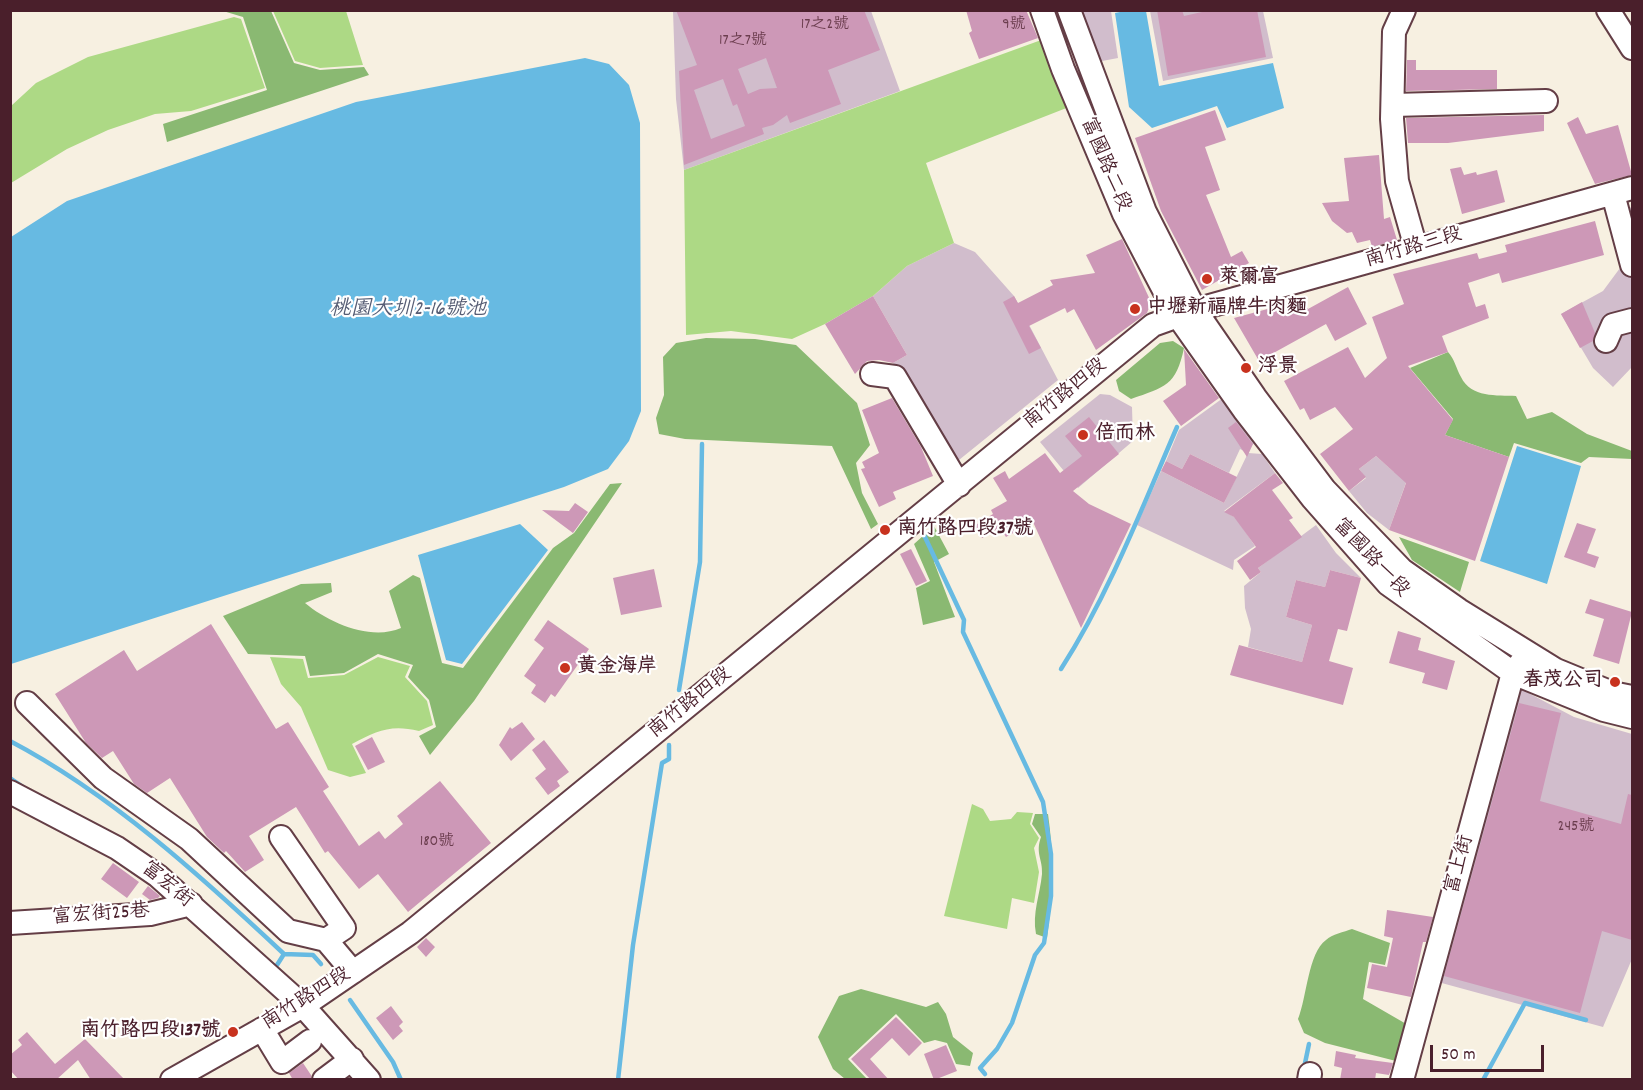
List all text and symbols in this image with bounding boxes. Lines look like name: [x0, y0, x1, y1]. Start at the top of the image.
house number: 17之2號: [801, 16, 849, 36]
house number: 9號: [1002, 16, 1026, 36]
house number: 17之7號: [719, 32, 767, 52]
street label: 富國路二段: [1073, 114, 1135, 216]
street label: 南竹路三段: [1363, 224, 1465, 274]
place label: 萊爾富: [1219, 267, 1279, 291]
marker: 萊爾富: [1200, 272, 1214, 286]
place label: 中壢新福牌牛肉麵: [1147, 297, 1307, 321]
water label: 桃園大圳2-16號池: [329, 298, 487, 324]
marker: 中壢新福牌牛肉麵: [1128, 302, 1142, 316]
street label: 南竹路四段: [1020, 354, 1112, 436]
place label: 浮景: [1258, 356, 1298, 380]
marker: 浮景: [1239, 361, 1253, 375]
place label: 倍而林: [1095, 423, 1155, 447]
marker: 倍而林: [1076, 428, 1090, 442]
street label: 富國路一段: [1327, 515, 1413, 603]
place label: 南竹路四段37號: [897, 518, 1034, 542]
marker: 南竹路四段37號: [878, 523, 892, 537]
place label: 黃金海岸: [577, 656, 657, 680]
marker: 黃金海岸: [558, 661, 572, 675]
street label: 南竹路四段: [645, 663, 737, 745]
place label: 春茂公司: [1523, 670, 1603, 694]
marker: 春茂公司: [1608, 675, 1622, 689]
house number: 245號: [1557, 818, 1595, 838]
house number: 180號: [420, 833, 454, 853]
street label: 富上街: [1442, 833, 1480, 897]
street label: 富宏街: [135, 858, 197, 914]
street label: 富宏街25巷: [51, 901, 151, 931]
street label: 南竹路四段: [258, 963, 356, 1037]
place label: 南竹路四段137號: [80, 1020, 221, 1044]
marker: 南竹路四段137號: [226, 1025, 240, 1039]
scale bar: [1433, 1033, 1547, 1071]
text: 50 m: [1441, 1043, 1476, 1068]

